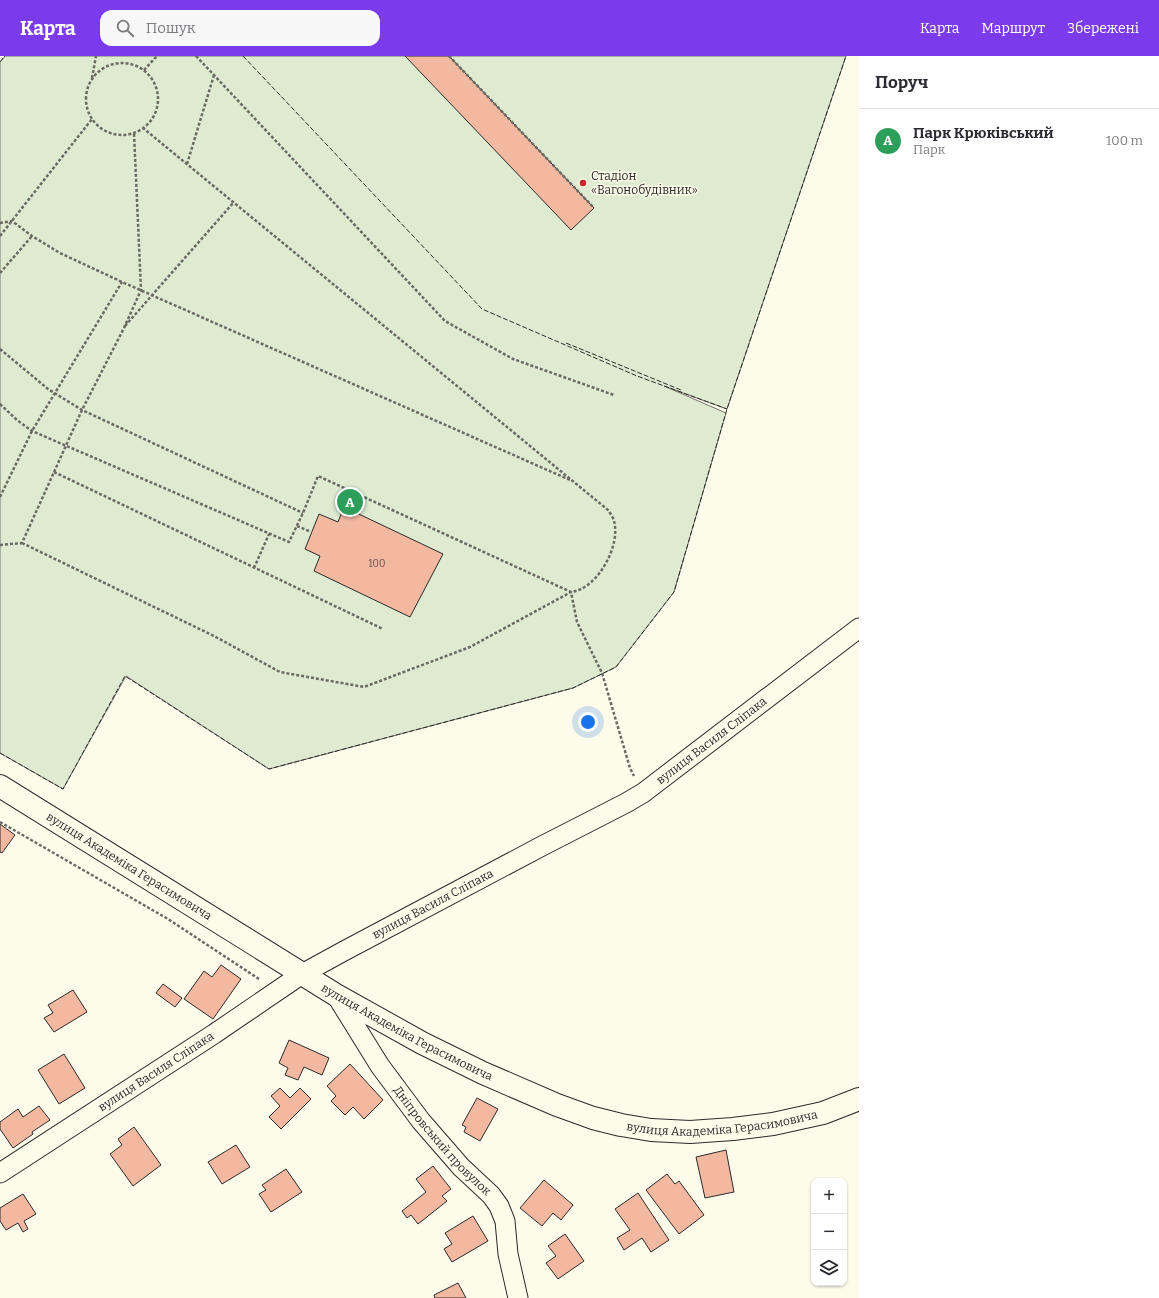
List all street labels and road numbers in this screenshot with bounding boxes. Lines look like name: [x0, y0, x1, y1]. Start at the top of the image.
street label: вулиця Василя Сліпака: [654, 694, 770, 787]
street label: вулиця Академіка Герасимовича: [44, 810, 215, 923]
street label: вулиця Василя Сліпака: [370, 866, 496, 942]
street label: вулиця Академіка Герасимовича: [319, 981, 495, 1084]
street label: вулиця Василя Сліпака: [96, 1029, 217, 1114]
street label: Дніпровський провулок: [390, 1083, 494, 1198]
street label: вулиця Академіка Герасимовича: [626, 1107, 819, 1139]

